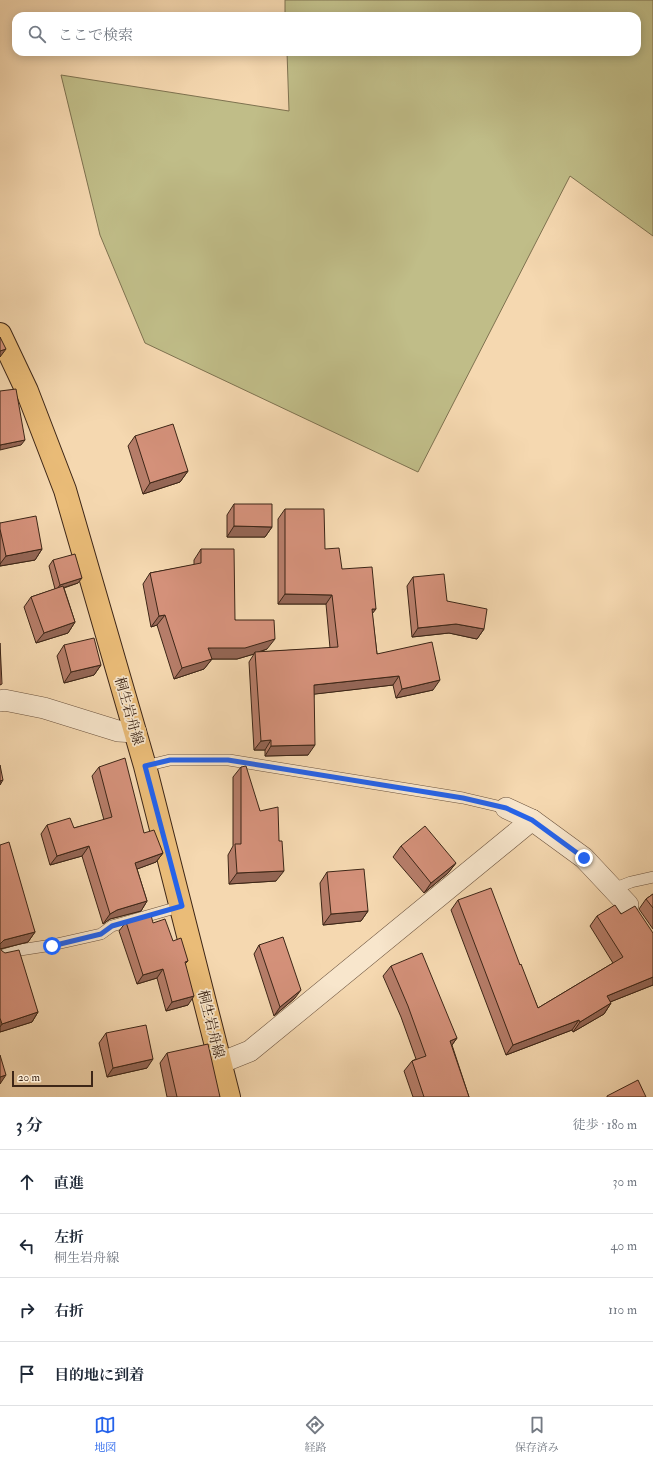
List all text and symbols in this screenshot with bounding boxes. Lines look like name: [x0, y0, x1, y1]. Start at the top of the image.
search box: [12, 12, 641, 56]
icon: search: [26, 23, 48, 45]
text: ここで検索: [58, 26, 133, 45]
street label: 桐生岩舟線: [111, 675, 147, 747]
route end: [575, 849, 593, 867]
route start: [43, 937, 61, 955]
street label: 桐生岩舟線: [194, 988, 228, 1060]
scale bar: [12, 1069, 93, 1088]
text: 20 m: [18, 1071, 40, 1084]
text: 3 分: [16, 1115, 43, 1136]
text: 徒歩 · 180 m: [573, 1117, 637, 1133]
icon: ahead: [16, 1171, 38, 1193]
text: 直進: [54, 1174, 84, 1193]
text: 30 m: [613, 1174, 637, 1190]
text: 左折: [54, 1228, 84, 1247]
icon: left: [16, 1235, 38, 1257]
text: 40 m: [611, 1238, 637, 1254]
text: 桐生岩舟線: [54, 1250, 119, 1266]
icon: right: [16, 1299, 38, 1321]
text: 右折: [54, 1302, 84, 1321]
text: 110 m: [608, 1302, 637, 1318]
icon: arrive: [16, 1363, 38, 1385]
text: 目的地に到着: [54, 1366, 144, 1385]
tab: 地図: [94, 1414, 116, 1454]
tab: 経路: [304, 1414, 326, 1454]
tab: 保存済み: [515, 1414, 559, 1454]

